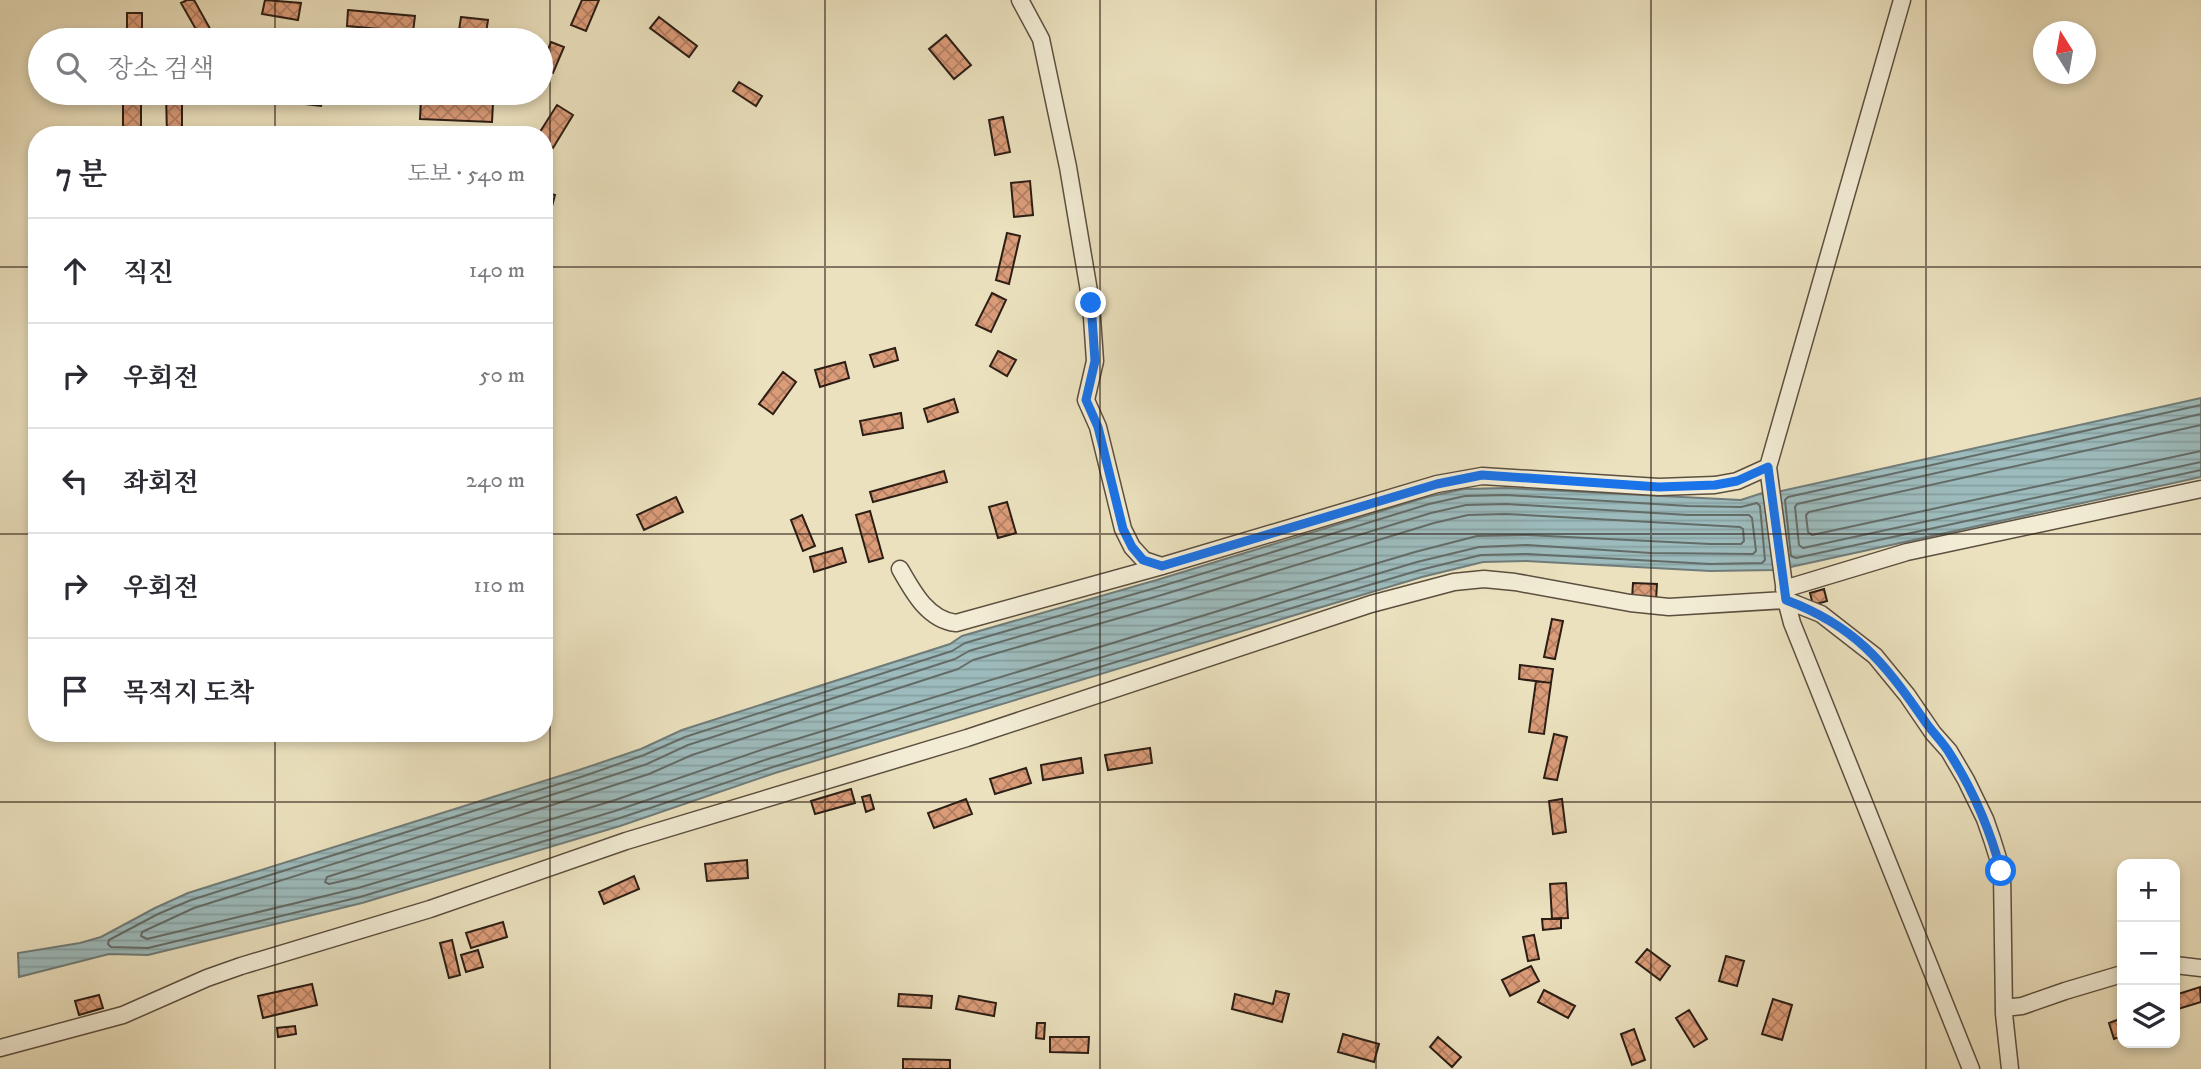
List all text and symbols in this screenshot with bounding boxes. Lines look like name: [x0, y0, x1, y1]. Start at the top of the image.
north arrow: [2033, 21, 2096, 84]
search box: [28, 28, 553, 105]
icon: search: [52, 48, 90, 86]
text: 장소 검색: [108, 53, 214, 86]
text: 7 분: [56, 157, 107, 194]
text: 도보 · 540 m: [407, 160, 525, 189]
icon: ahead: [56, 252, 94, 290]
text: 140 m: [469, 256, 525, 285]
text: 직진: [123, 257, 173, 290]
route end: [1075, 287, 1106, 318]
icon: right: [56, 357, 94, 395]
text: 50 m: [479, 361, 525, 390]
text: 우회전: [123, 362, 198, 395]
icon: left: [56, 462, 94, 500]
text: 240 m: [466, 466, 525, 495]
text: 좌회전: [123, 467, 198, 500]
icon: right: [56, 567, 94, 605]
text: 110 m: [474, 571, 525, 600]
text: 우회전: [123, 572, 198, 605]
icon: arrive: [56, 672, 94, 710]
text: 목적지 도착: [123, 677, 254, 710]
route start: [1985, 855, 2016, 886]
map controls: [2117, 859, 2180, 1048]
button: +: [2117, 859, 2180, 922]
button: −: [2117, 922, 2180, 985]
button: layers: [2117, 985, 2180, 1048]

